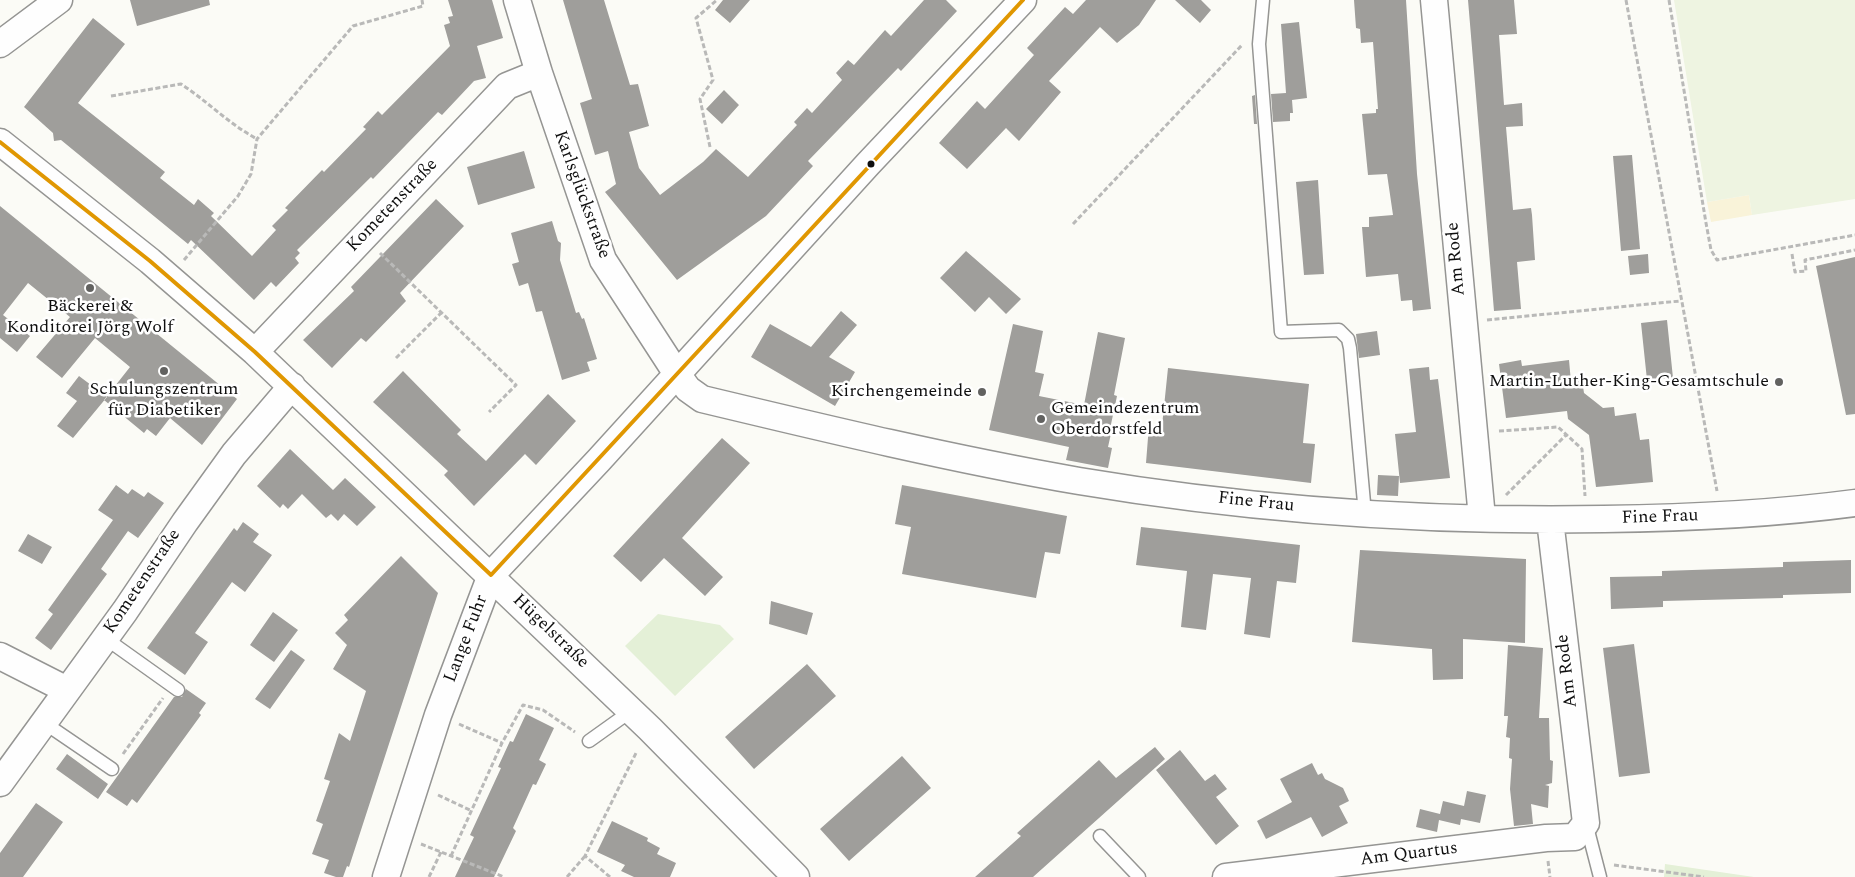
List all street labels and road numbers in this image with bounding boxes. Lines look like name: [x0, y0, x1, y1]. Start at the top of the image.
street label: Karlsglückstraße: [548, 128, 614, 262]
street label: Kometenstraße: [343, 155, 443, 257]
street label: Am Rode: [1443, 221, 1471, 297]
street label: Fine Frau: [1217, 488, 1295, 518]
street label: Fine Frau: [1621, 506, 1699, 530]
street label: Kometenstraße: [100, 525, 186, 639]
street label: Hügelstraße: [507, 590, 593, 674]
street label: Lange Fuhr: [440, 592, 494, 686]
street label: Am Rode: [1553, 633, 1583, 709]
street label: Am Quartus: [1359, 838, 1459, 872]

